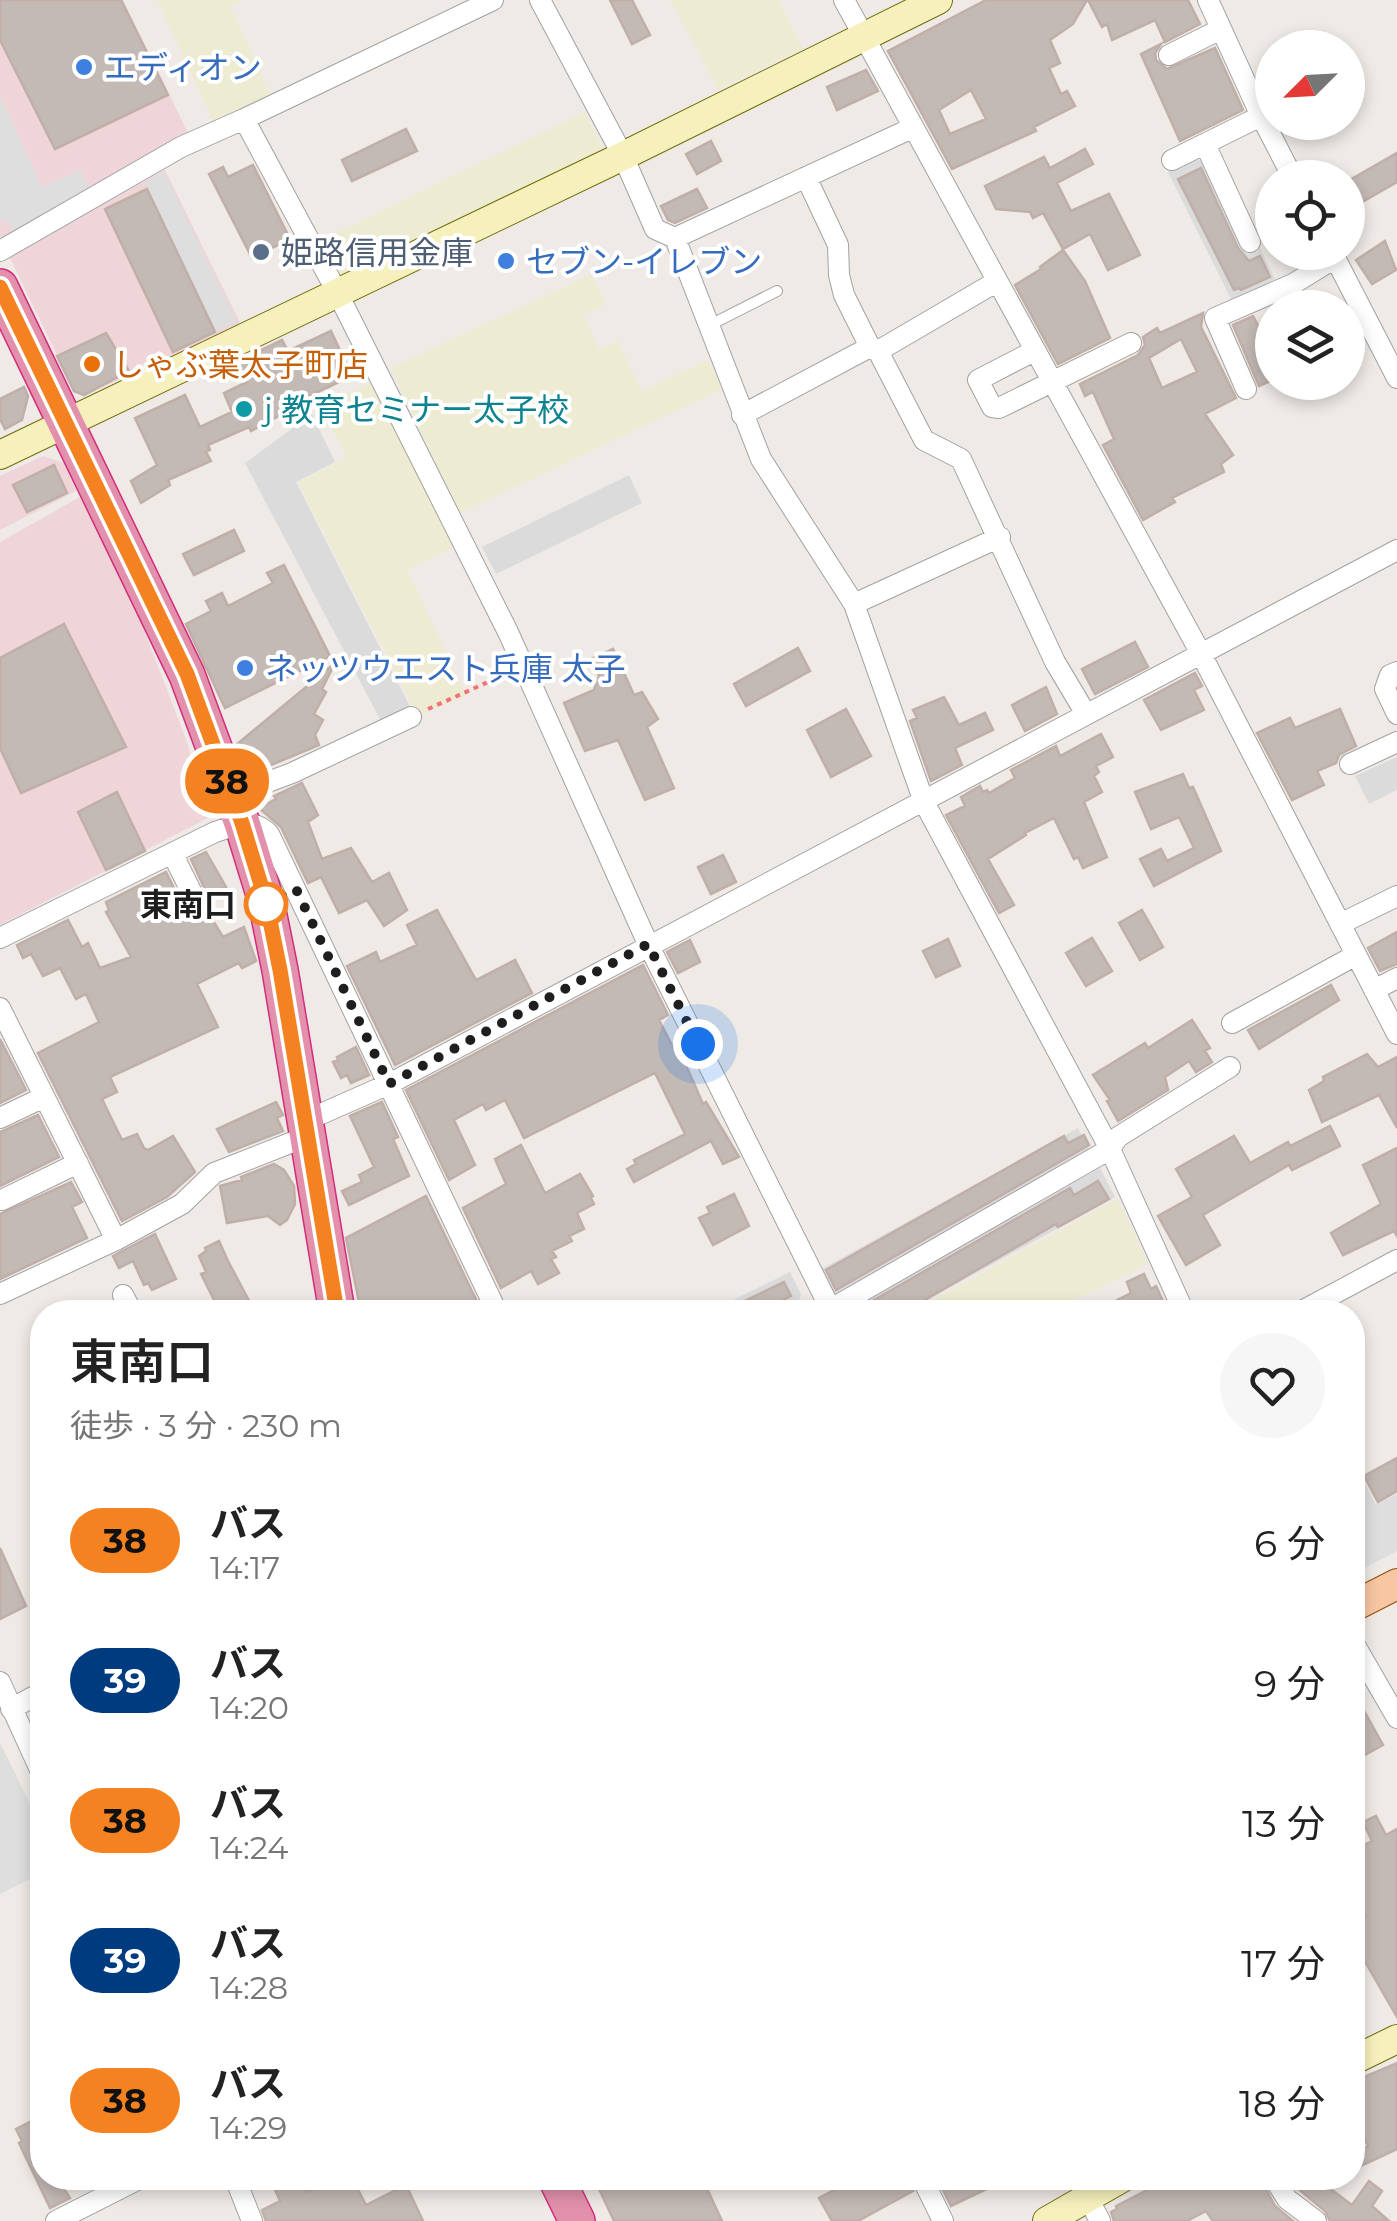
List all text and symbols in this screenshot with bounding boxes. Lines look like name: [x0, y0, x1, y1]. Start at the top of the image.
north arrow: [1255, 30, 1365, 140]
map controls: [1255, 30, 1365, 400]
place label: エディオン: [104, 48, 262, 87]
marker: エディオン: [73, 56, 95, 78]
button: locate: [1255, 160, 1365, 270]
place label: 姫路信用金庫: [281, 233, 473, 272]
marker: 姫路信用金庫: [250, 241, 272, 263]
place label: セブン-イレブン: [526, 242, 762, 281]
marker: セブン-イレブン: [495, 250, 517, 272]
button: layers: [1255, 290, 1365, 400]
place label: しゃぶ葉太子町店: [112, 345, 368, 384]
marker: しゃぶ葉太子町店: [81, 353, 103, 375]
place label: j 教育セミナー太子校: [261, 390, 569, 429]
marker: j 教育セミナー太子校: [233, 398, 255, 420]
place label: ネッツウエスト兵庫 太子: [265, 649, 625, 688]
marker: ネッツウエスト兵庫 太子: [234, 657, 256, 679]
line badge: 38: [182, 748, 272, 814]
text: 38: [205, 760, 249, 803]
marker: 東南口: [245, 883, 287, 925]
place label: 東南口: [140, 885, 236, 924]
your location: [673, 1019, 723, 1069]
text: 東南口: [70, 1333, 214, 1391]
button: heart: [1220, 1333, 1325, 1438]
text: 徒歩 · 3 分 · 230 m: [70, 1406, 342, 1445]
text: バス: [210, 1500, 286, 1547]
text: 38: [103, 1519, 147, 1562]
text: 6 分: [1254, 1520, 1325, 1567]
text: 14:17: [210, 1548, 280, 1587]
text: バス: [210, 1640, 286, 1687]
text: 39: [103, 1659, 147, 1702]
text: 9 分: [1254, 1660, 1325, 1707]
text: 14:20: [210, 1688, 289, 1727]
text: バス: [210, 1780, 286, 1827]
text: 38: [103, 1799, 147, 1842]
text: 13 分: [1242, 1800, 1325, 1847]
text: 14:24: [210, 1828, 288, 1867]
text: バス: [210, 1920, 286, 1967]
text: 39: [103, 1939, 147, 1982]
text: 17 分: [1241, 1940, 1325, 1987]
text: 14:28: [210, 1968, 288, 2007]
text: バス: [210, 2060, 286, 2107]
text: 38: [103, 2079, 147, 2122]
text: 18 分: [1239, 2080, 1325, 2127]
text: 14:29: [210, 2108, 287, 2147]

